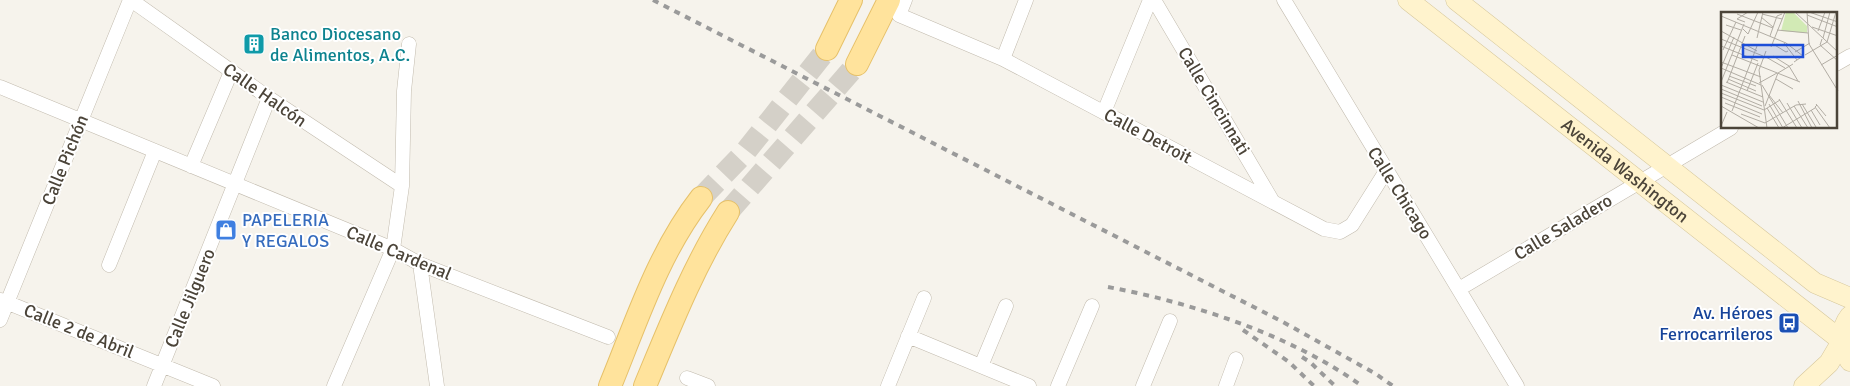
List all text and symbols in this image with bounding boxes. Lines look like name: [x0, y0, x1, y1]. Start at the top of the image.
inset map: [1721, 12, 1838, 129]
place label: Banco Diocesano de Alimentos, A.C.: [270, 23, 410, 66]
building icon: Banco Diocesano de Alimentos, A.C.: [242, 32, 266, 56]
street label: Calle Cincinnati: [1173, 43, 1255, 159]
street label: Calle Halcón: [219, 58, 311, 132]
street label: Calle Detroit: [1100, 104, 1196, 168]
street label: Calle Pichón: [37, 112, 93, 208]
street label: Avenida Washington: [1557, 114, 1693, 227]
street label: Calle Chicago: [1363, 143, 1437, 243]
street label: Calle Saladero: [1510, 189, 1616, 265]
place label: PAPELERIA Y REGALOS: [242, 209, 329, 252]
shop icon: PAPELERIA Y REGALOS: [214, 218, 238, 242]
street label: Calle Cardenal: [343, 221, 455, 285]
street label: Calle Jilguero: [160, 245, 220, 351]
street label: Calle 2 de Abril: [21, 299, 137, 363]
place label: Av. Héroes Ferrocarrileros: [1659, 302, 1773, 345]
bus stop icon: Av. Héroes Ferrocarrileros: [1777, 311, 1801, 335]

